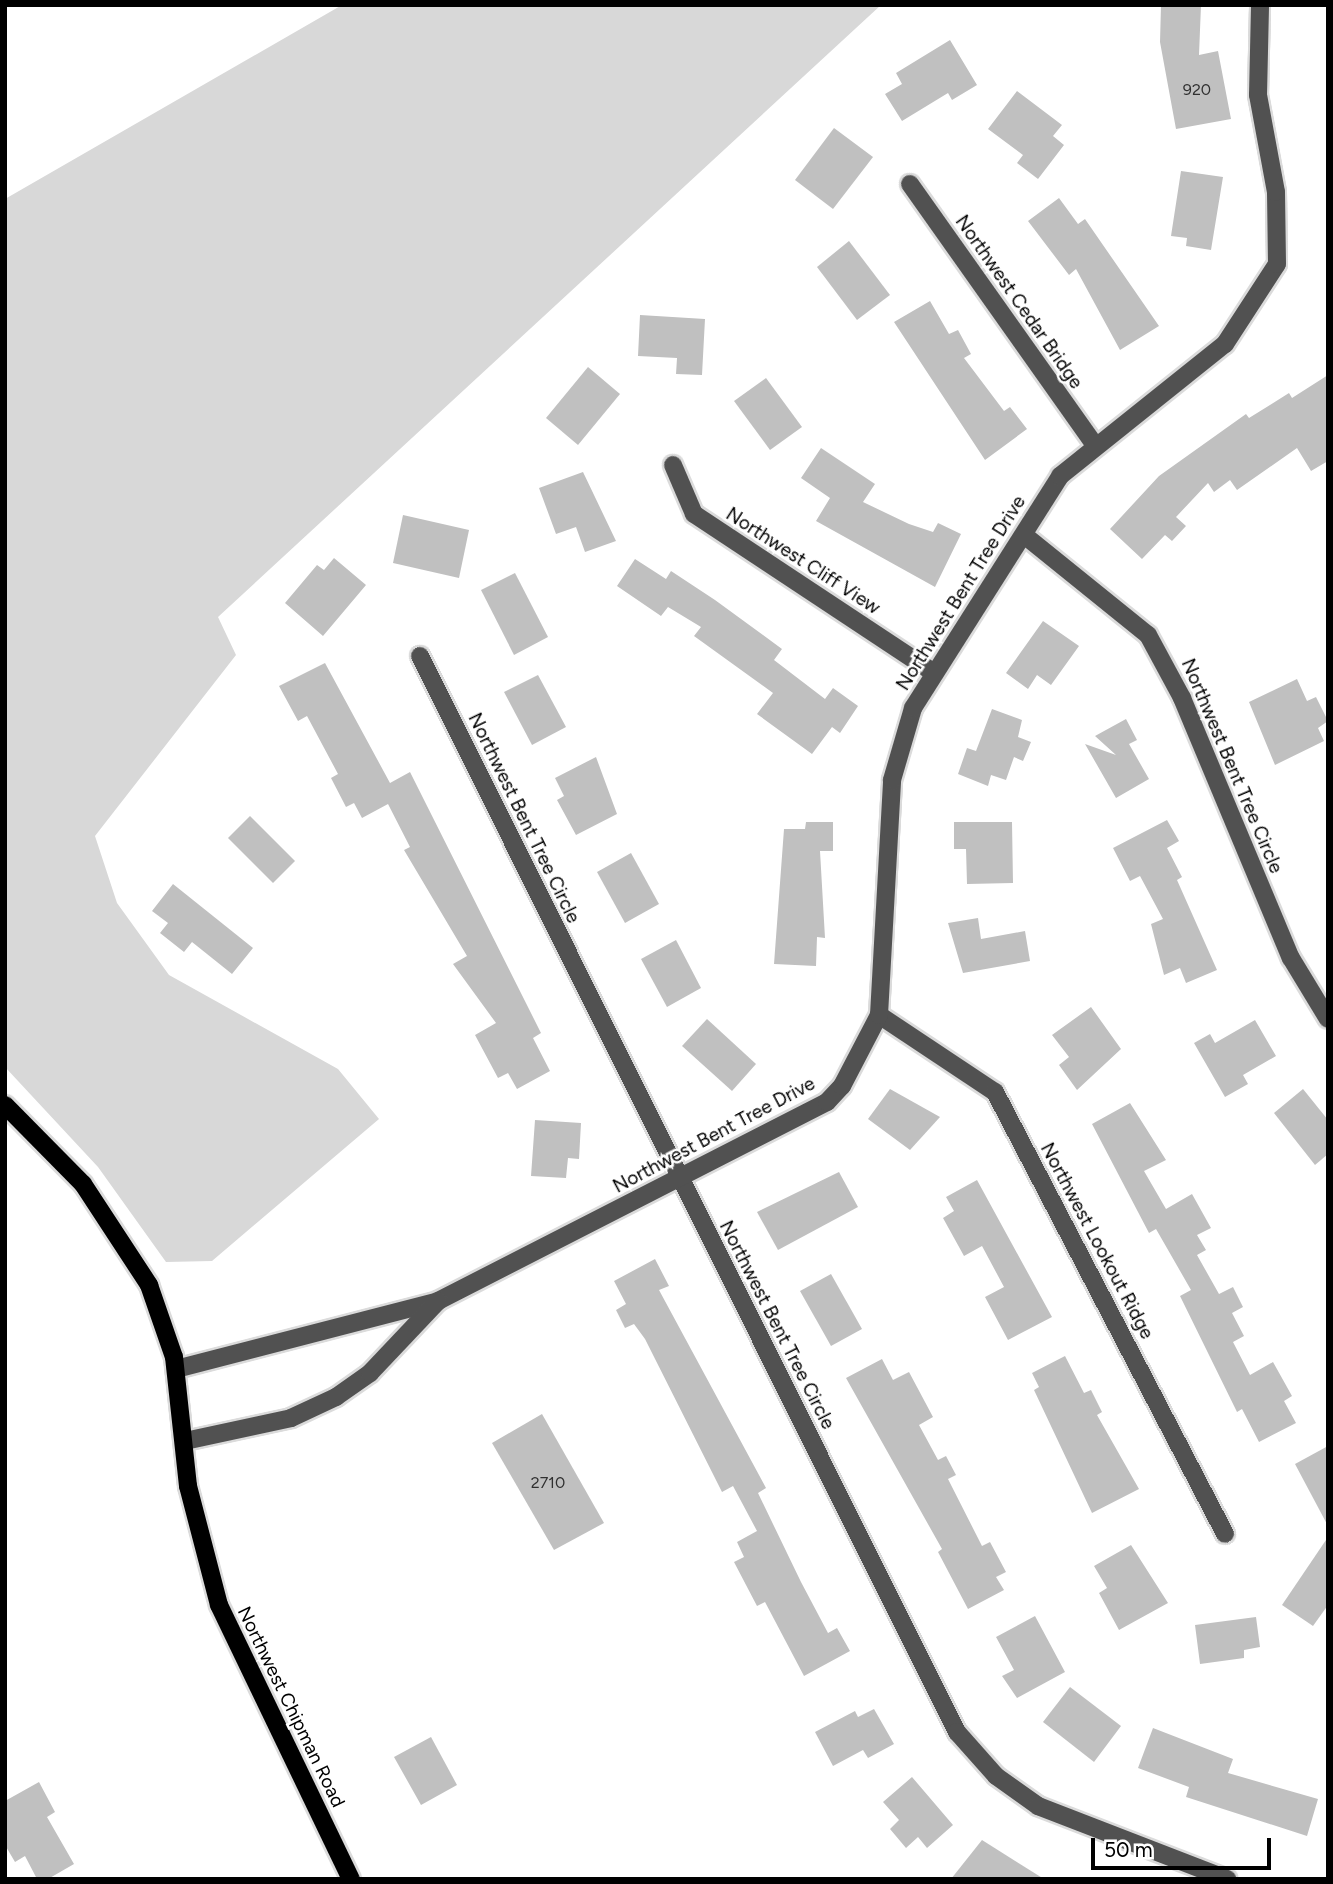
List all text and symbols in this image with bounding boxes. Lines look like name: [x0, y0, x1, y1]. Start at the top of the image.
house number: 920: [1183, 80, 1211, 100]
street label: Northwest Cedar Bridge: [950, 211, 1088, 393]
street label: Northwest Bent Tree Drive: [892, 491, 1030, 695]
street label: Northwest Cliff View: [722, 503, 884, 619]
street label: Northwest Bent Tree Circle: [1176, 655, 1288, 877]
street label: Northwest Bent Tree Circle: [463, 709, 585, 927]
street label: Northwest Bent Tree Drive: [609, 1072, 819, 1198]
street label: Northwest Lookout Ridge: [1036, 1139, 1158, 1343]
street label: Northwest Bent Tree Circle: [714, 1217, 840, 1433]
house number: 2710: [531, 1473, 565, 1493]
street label: Northwest Chipman Road: [232, 1603, 350, 1811]
scale bar: [1095, 1825, 1275, 1869]
text: 50 m: [1104, 1837, 1153, 1862]

